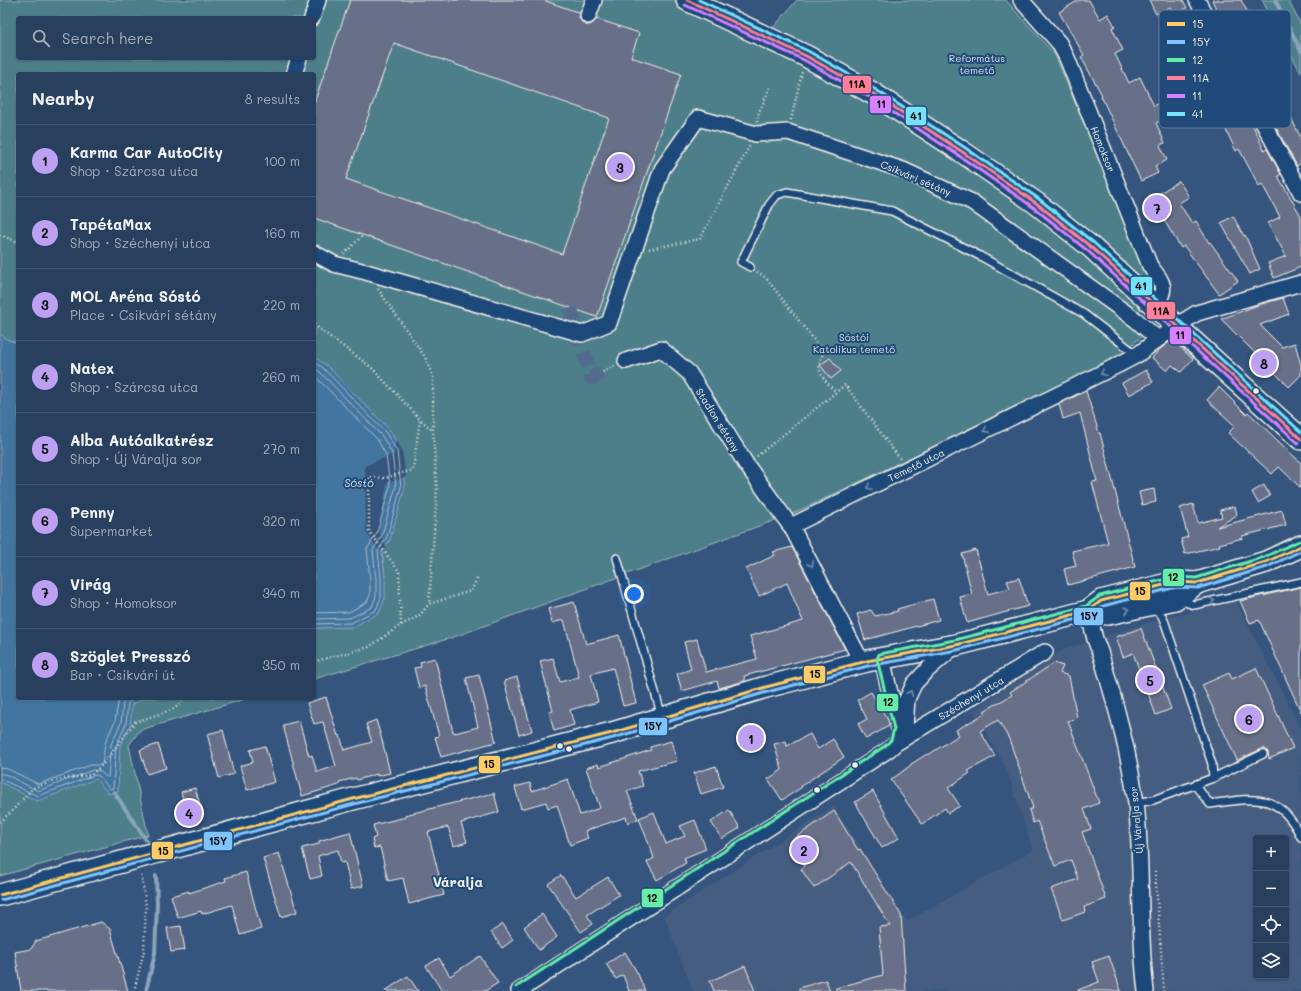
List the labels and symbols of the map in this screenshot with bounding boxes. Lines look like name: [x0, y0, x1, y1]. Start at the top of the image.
legend: [1159, 10, 1291, 128]
text: 15: [1192, 16, 1203, 31]
text: 15Y: [1192, 34, 1211, 49]
park label: Református temető: [949, 51, 1005, 77]
text: 12: [1192, 52, 1203, 67]
text: 11A: [1192, 70, 1209, 85]
line badge: 11A: [842, 75, 872, 94]
text: 11A: [848, 76, 866, 91]
text: 11: [1192, 88, 1202, 103]
line badge: 11: [869, 95, 892, 114]
text: 11: [876, 96, 886, 111]
line badge: 41: [905, 106, 927, 126]
text: 41: [1192, 106, 1203, 121]
text: 41: [910, 108, 922, 123]
street label: Homoksor: [1088, 124, 1118, 174]
pin: 3: [607, 152, 633, 182]
street label: Csikvári sétány: [879, 157, 953, 199]
pin: 7: [1144, 193, 1170, 223]
line badge: 41: [1130, 276, 1153, 296]
text: 41: [1135, 278, 1147, 293]
line badge: 11A: [1146, 301, 1176, 320]
text: 11A: [1152, 303, 1170, 318]
line badge: 11: [1169, 326, 1192, 345]
text: 11: [1175, 327, 1185, 342]
park label: Sóstói Katolikus temető: [813, 330, 895, 356]
pin: 8: [1251, 348, 1277, 378]
one-way arrow: [1099, 368, 1107, 376]
street label: Stadion sétány: [693, 385, 743, 455]
unlabelled marker: [1251, 386, 1261, 396]
one-way arrow: [983, 425, 990, 433]
street label: Temető utca: [885, 445, 947, 485]
water label: Sóstó: [344, 475, 374, 490]
one-way arrow: [866, 482, 874, 490]
one-way arrow: [806, 560, 814, 567]
line badge: 12: [1162, 568, 1185, 587]
text: 12: [1167, 569, 1179, 584]
line badge: 15: [1129, 581, 1151, 601]
text: 15: [1134, 583, 1146, 598]
your location: [624, 584, 644, 604]
one-way arrow: [1209, 598, 1215, 606]
line badge: 15Y: [1073, 607, 1104, 626]
one-way arrow: [1123, 607, 1130, 615]
text: 15Y: [1080, 608, 1098, 623]
line badge: 15: [803, 665, 826, 684]
pin: 5: [1137, 665, 1163, 695]
text: 15: [809, 666, 821, 681]
street label: Széchenyi utca: [936, 673, 1006, 723]
one-way arrow: [905, 690, 913, 698]
line badge: 12: [876, 693, 899, 712]
text: 12: [882, 694, 894, 709]
pin: 6: [1236, 704, 1262, 734]
line badge: 15Y: [638, 717, 668, 736]
text: 15Y: [644, 718, 662, 733]
pin: 1: [738, 723, 764, 753]
unlabelled marker: [555, 741, 565, 751]
unlabelled marker: [564, 744, 574, 754]
line badge: 15: [478, 755, 501, 774]
text: 15: [483, 756, 495, 771]
unlabelled marker: [850, 760, 860, 770]
unlabelled marker: [812, 785, 822, 795]
street label: Új Váralja sor: [1126, 786, 1146, 854]
pin: 4: [176, 798, 202, 828]
line badge: 15Y: [203, 831, 233, 851]
text: 15Y: [209, 833, 227, 848]
pin: 2: [791, 835, 817, 865]
line badge: 15: [151, 841, 174, 860]
text: 15: [157, 843, 169, 858]
district label: Váralja: [433, 872, 484, 891]
line badge: 12: [641, 888, 664, 908]
text: 12: [646, 890, 658, 905]

